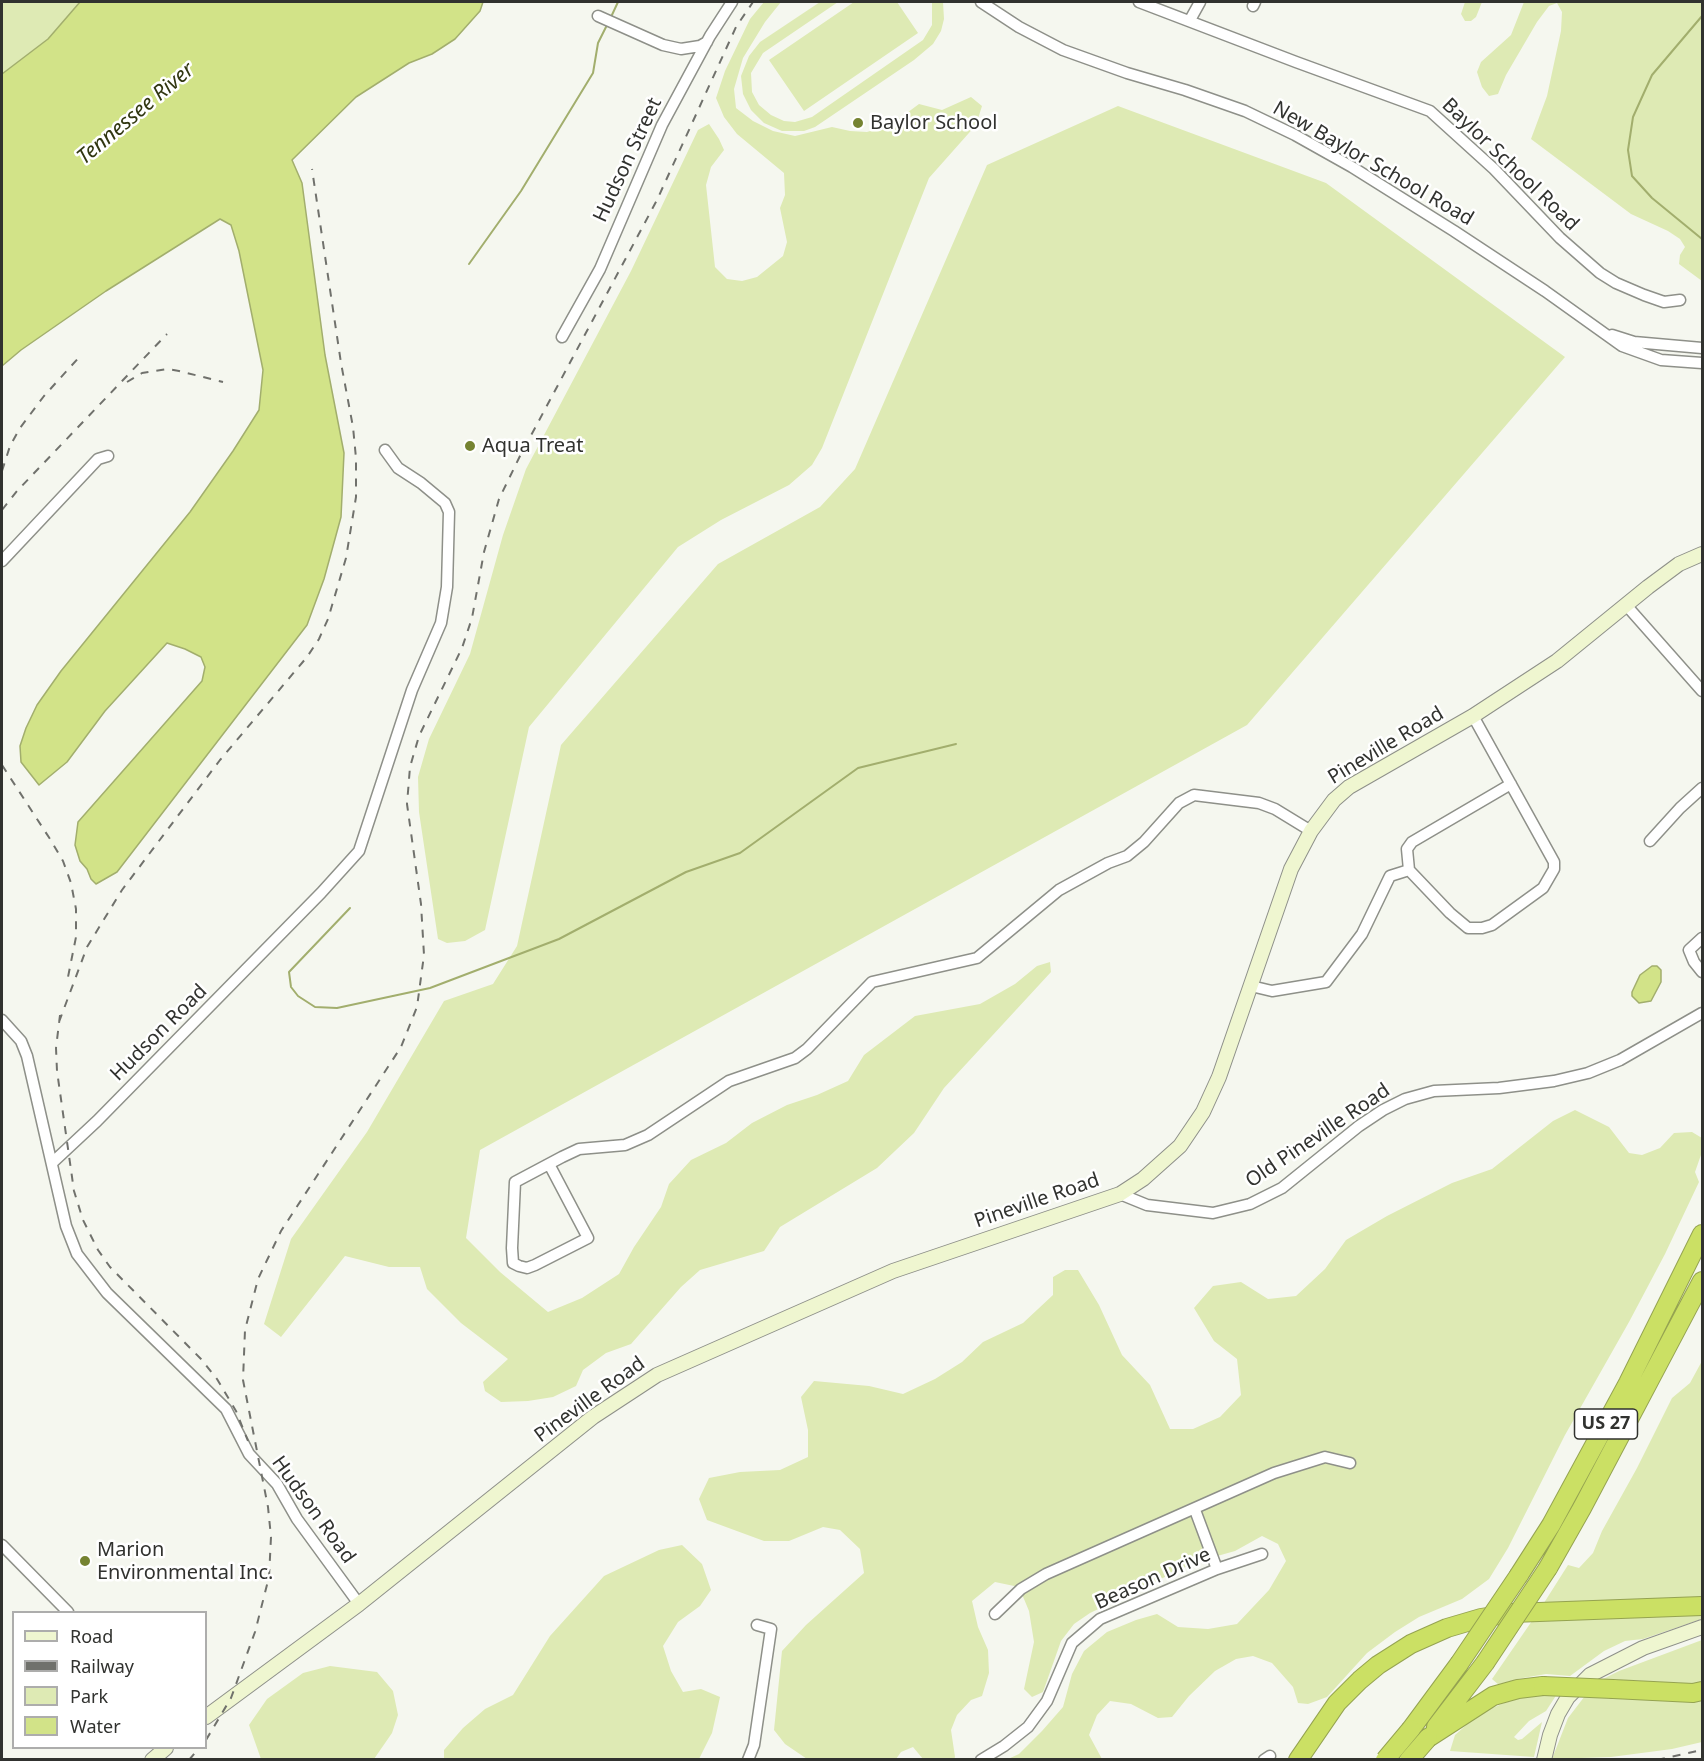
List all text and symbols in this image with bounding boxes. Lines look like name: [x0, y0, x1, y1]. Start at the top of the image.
water label: Tennessee River: [72, 58, 200, 170]
street label: Hudson Street: [589, 94, 667, 226]
street label: Baylor School Road: [1437, 94, 1583, 236]
street label: New Baylor School Road: [1268, 97, 1478, 231]
place label: Baylor School: [870, 111, 997, 135]
marker: Baylor School: [851, 116, 865, 130]
place label: Aqua Treat: [482, 434, 584, 458]
marker: Aqua Treat: [463, 439, 477, 453]
street label: Pineville Road: [1324, 702, 1448, 790]
street label: Hudson Road: [106, 980, 212, 1086]
street label: Old Pineville Road: [1241, 1079, 1395, 1193]
street label: Pineville Road: [971, 1168, 1103, 1234]
street label: Pineville Road: [530, 1352, 650, 1448]
road number: US 27: [1574, 1409, 1638, 1439]
street label: Hudson Road: [266, 1452, 360, 1568]
place label: Marion Environmental Inc.: [97, 1538, 273, 1585]
street label: Beason Drive: [1091, 1543, 1215, 1615]
marker: Marion Environmental Inc.: [78, 1554, 92, 1568]
legend: [12, 1611, 207, 1749]
text: Road: [70, 1624, 113, 1648]
text: Railway: [70, 1654, 134, 1678]
text: Park: [70, 1684, 108, 1708]
text: Water: [70, 1714, 121, 1738]

